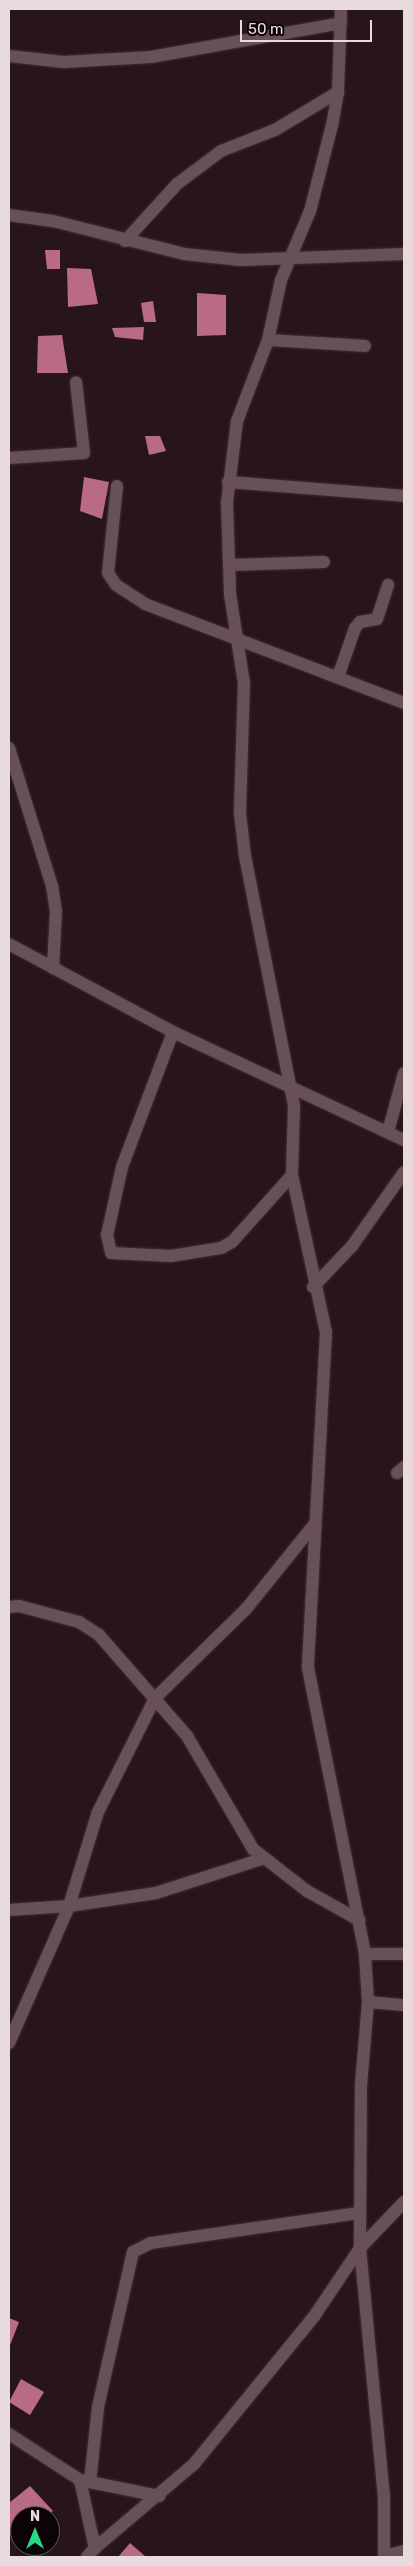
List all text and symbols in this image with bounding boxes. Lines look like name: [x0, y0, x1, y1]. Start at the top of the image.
scale bar: [243, 10, 376, 42]
text: 50 m: [248, 20, 283, 38]
north arrow: [10, 2506, 60, 2556]
text: N: [30, 2508, 40, 2525]

